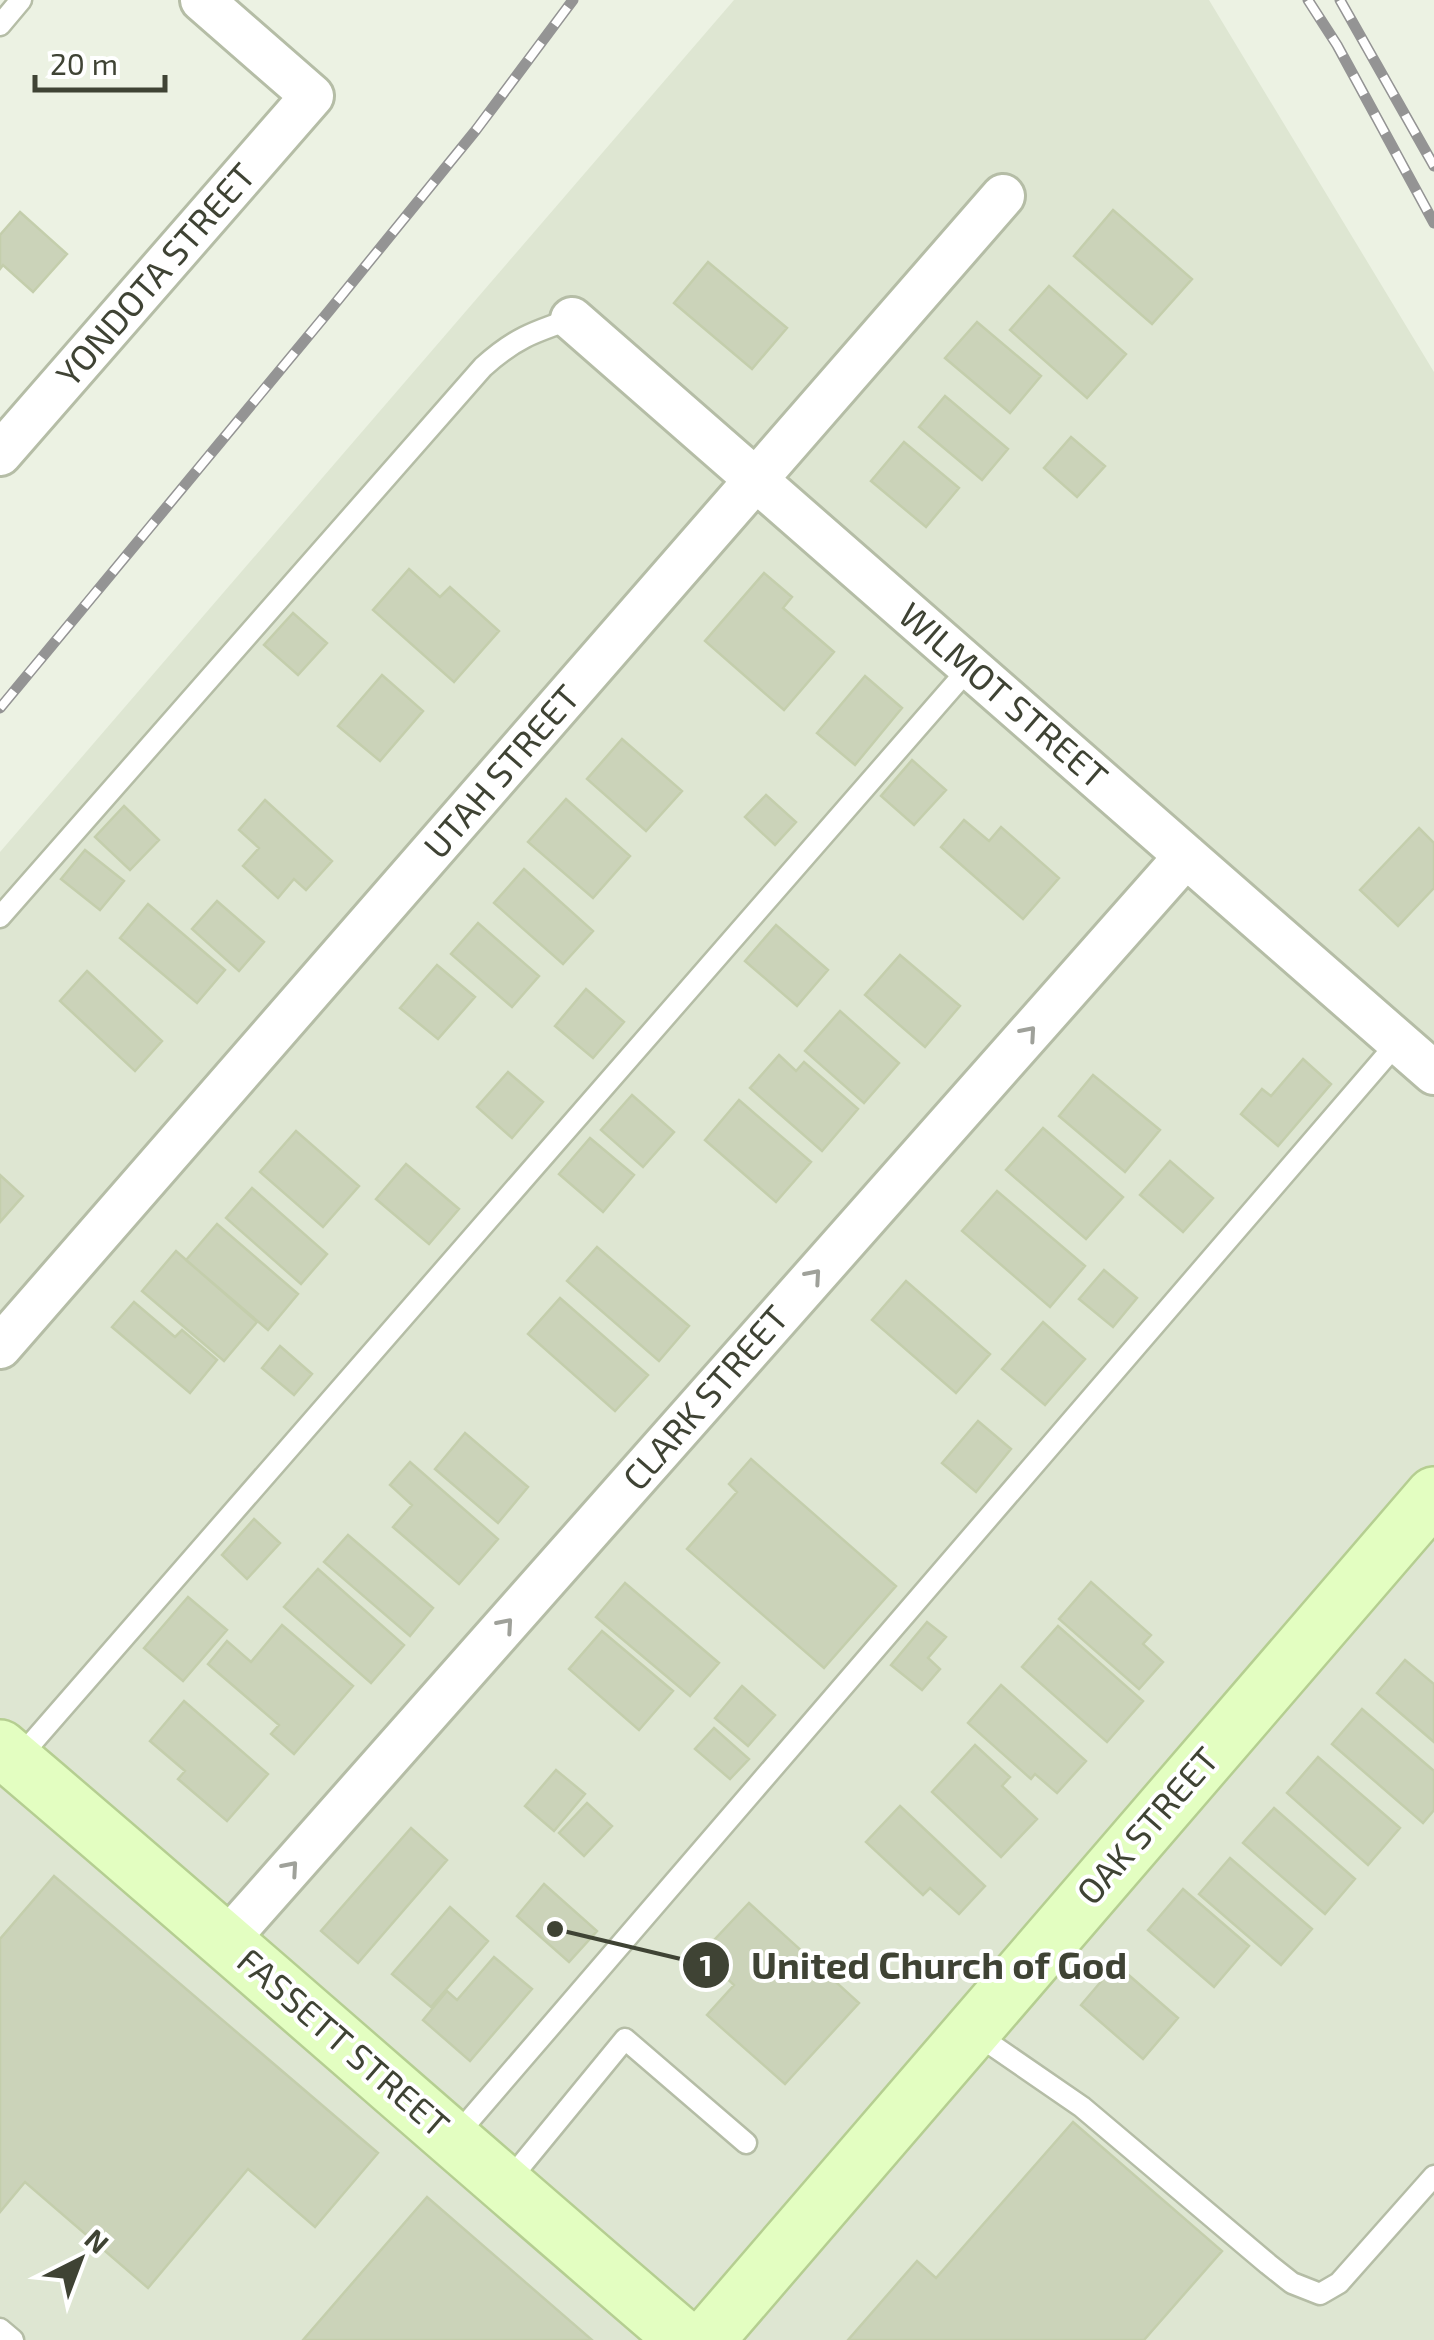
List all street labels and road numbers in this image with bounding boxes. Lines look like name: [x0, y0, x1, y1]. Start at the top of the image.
street label: YONDOTA STREET: [46, 154, 263, 394]
street label: WILMOT STREET: [892, 593, 1117, 796]
street label: UTAH STREET: [414, 676, 587, 866]
street label: CLARK STREET: [613, 1296, 796, 1497]
street label: OAK STREET: [1067, 1738, 1226, 1912]
street label: FASSETT STREET: [230, 1938, 459, 2145]

